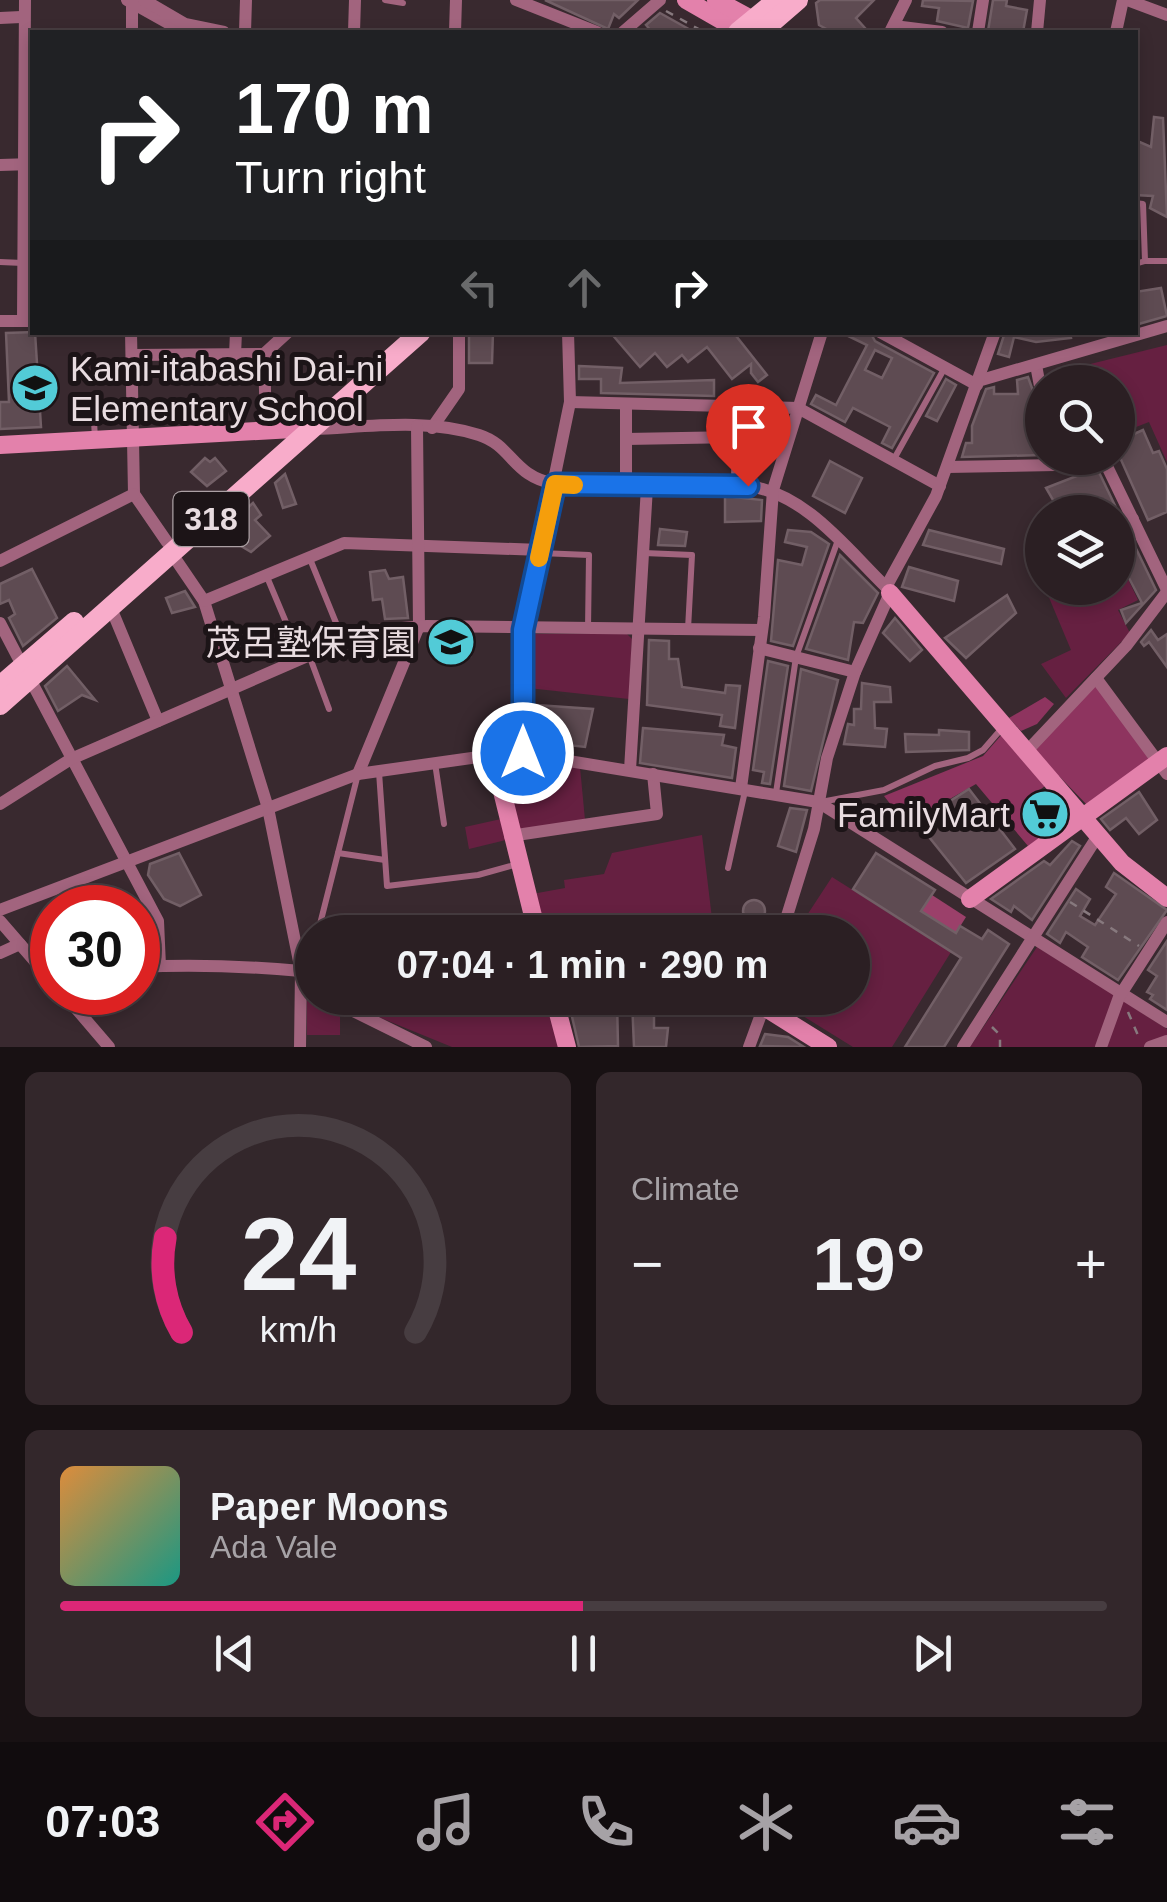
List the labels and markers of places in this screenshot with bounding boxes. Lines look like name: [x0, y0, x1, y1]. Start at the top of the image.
place label: Kami-itabashi Dai-ni Elementary School: [70, 349, 383, 428]
school or university icon: Kami-itabashi Dai-ni Elementary School: [9, 362, 61, 414]
pin: [706, 384, 791, 487]
school or university icon: 茂呂塾保育園: [425, 616, 477, 668]
place label: 茂呂塾保育園: [206, 623, 416, 662]
supermarket icon: FamilyMart: [1019, 788, 1071, 840]
place label: FamilyMart: [837, 795, 1010, 834]

